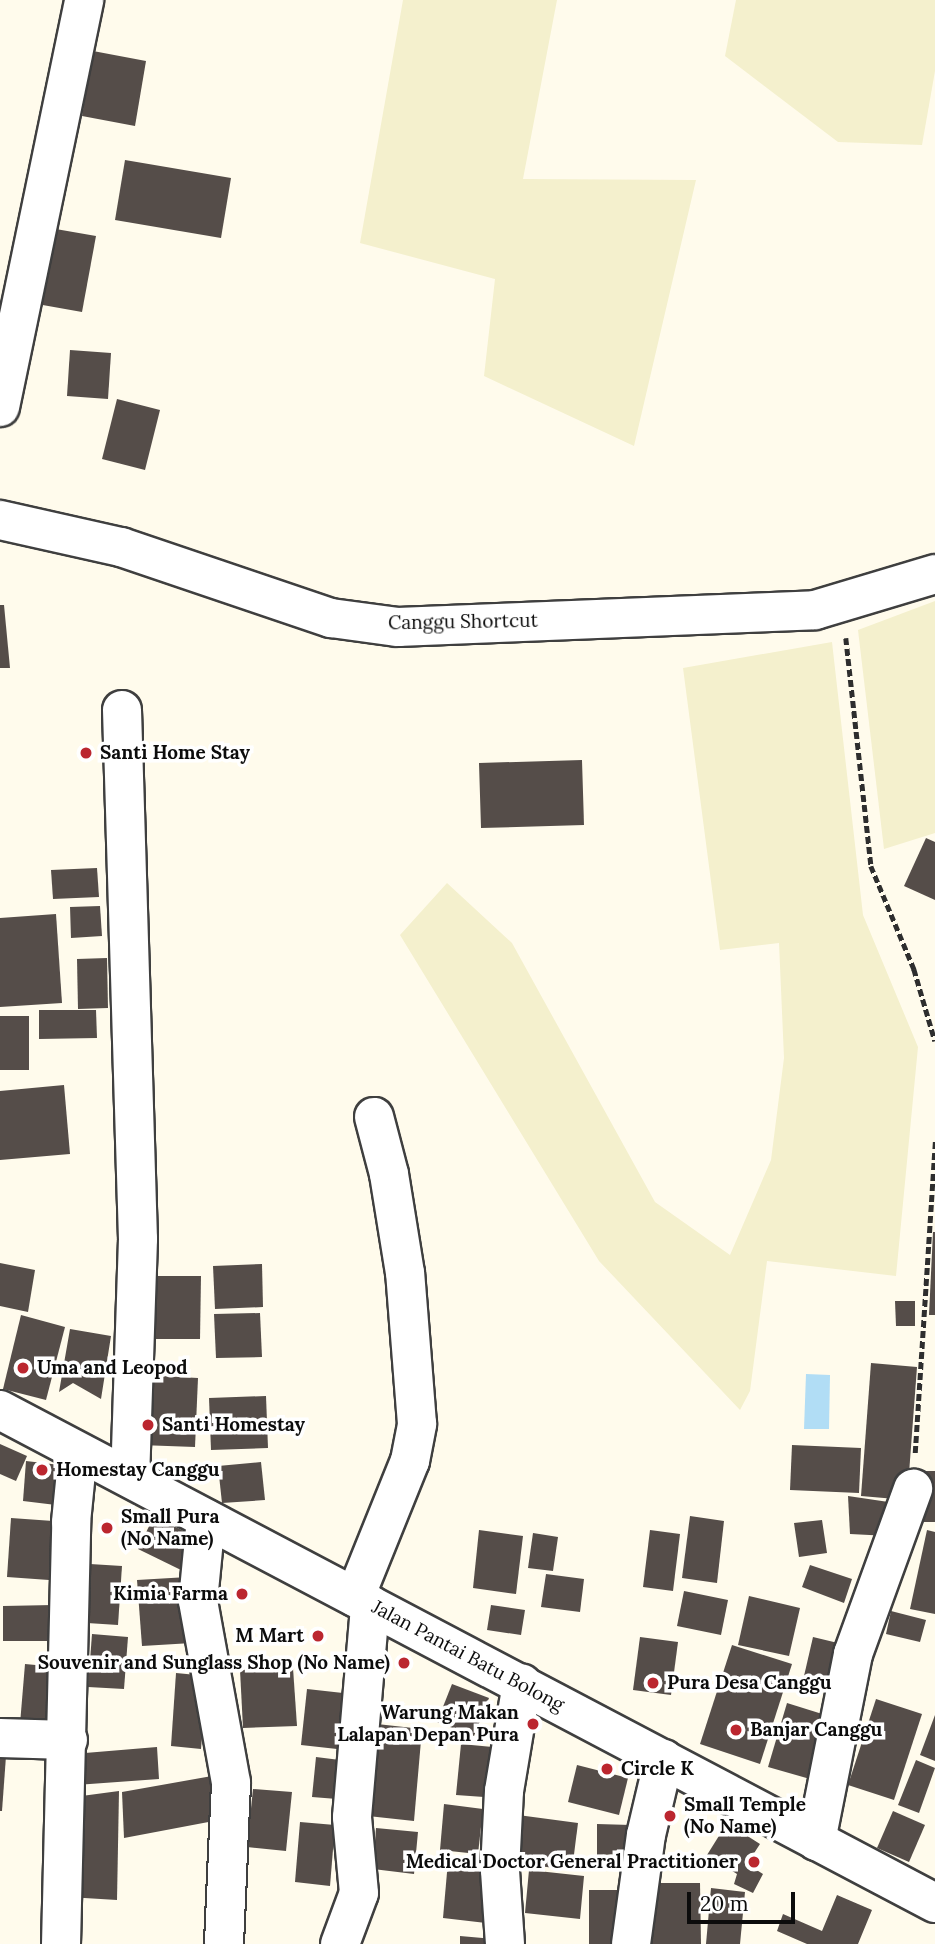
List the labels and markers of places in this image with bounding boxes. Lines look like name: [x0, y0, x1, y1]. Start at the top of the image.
place label: Santi Home Stay: [100, 742, 250, 764]
marker: Santi Home Stay: [78, 745, 94, 761]
place label: Uma and Leopod: [37, 1357, 188, 1379]
marker: Uma and Leopod: [15, 1360, 31, 1376]
place label: Santi Homestay: [162, 1414, 305, 1436]
marker: Santi Homestay: [140, 1417, 156, 1433]
place label: Homestay Canggu: [56, 1459, 219, 1481]
marker: Homestay Canggu: [34, 1462, 50, 1478]
place label: Small Pura (No Name): [121, 1506, 219, 1550]
marker: Small Pura (No Name): [99, 1520, 115, 1536]
place label: Kimia Farma: [113, 1583, 228, 1605]
marker: Kimia Farma: [234, 1586, 250, 1602]
place label: M Mart: [235, 1625, 304, 1647]
marker: M Mart: [310, 1628, 326, 1644]
place label: Souvenir and Sunglass Shop (No Name): [38, 1652, 390, 1674]
marker: Souvenir and Sunglass Shop (No Name): [396, 1655, 412, 1671]
place label: Pura Desa Canggu: [667, 1672, 832, 1694]
marker: Pura Desa Canggu: [645, 1675, 661, 1691]
place label: Warung Makan Lalapan Depan Pura: [337, 1702, 519, 1746]
marker: Warung Makan Lalapan Depan Pura: [525, 1716, 541, 1732]
place label: Banjar Canggu: [750, 1719, 882, 1741]
marker: Banjar Canggu: [728, 1722, 744, 1738]
place label: Circle K: [621, 1758, 694, 1780]
marker: Circle K: [599, 1761, 615, 1777]
place label: Small Temple (No Name): [684, 1794, 806, 1838]
marker: Small Temple (No Name): [662, 1808, 678, 1824]
place label: Medical Doctor General Practitioner: [406, 1851, 738, 1873]
marker: Medical Doctor General Practitioner: [744, 1852, 764, 1872]

